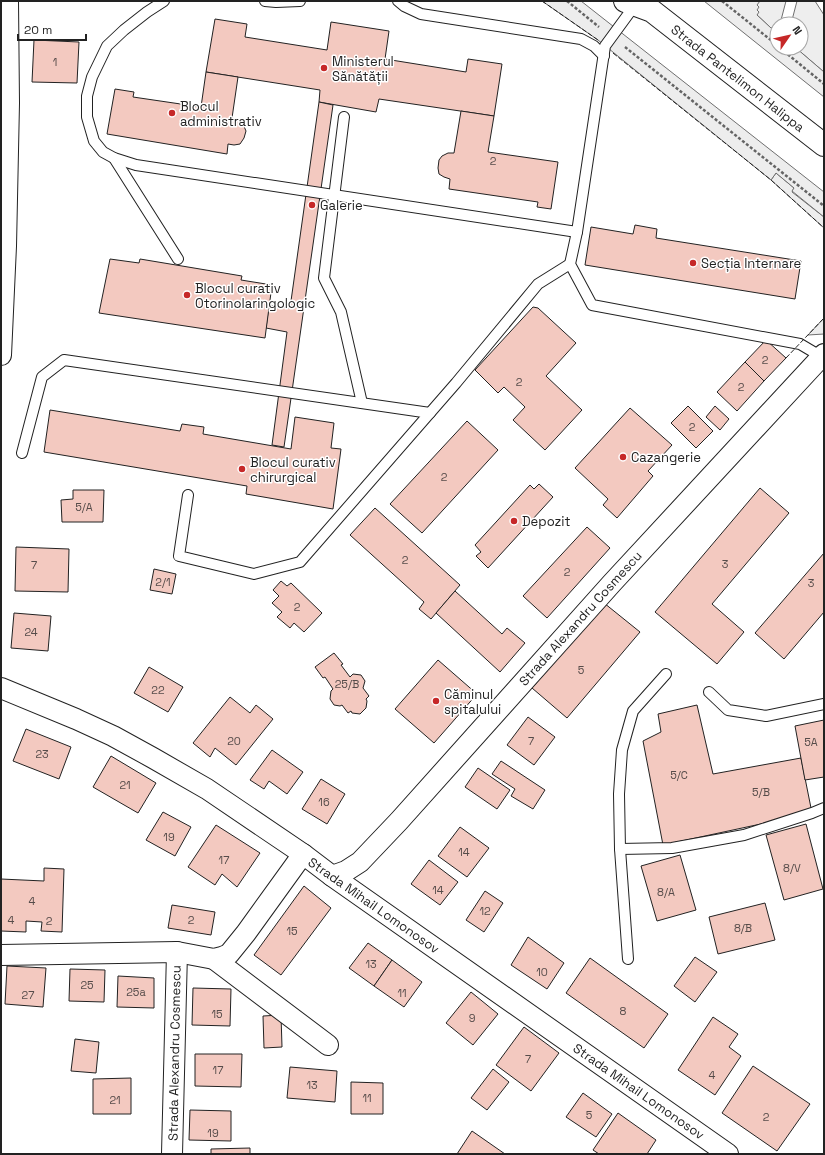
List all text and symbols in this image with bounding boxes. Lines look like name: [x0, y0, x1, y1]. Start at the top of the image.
scale bar: [18, 16, 86, 42]
north arrow: [769, 16, 809, 56]
street label: Strada Pantelimon Halippa: [667, 21, 808, 136]
text: 20 m: [24, 22, 52, 38]
text: N: [789, 23, 805, 37]
place label: Ministerul Sănătății: [332, 53, 394, 85]
house number: 1: [53, 55, 57, 69]
marker: Ministerul Sănătății: [319, 63, 329, 73]
place label: Blocul administrativ: [180, 98, 262, 130]
marker: Blocul administrativ: [167, 108, 177, 118]
house number: 2: [490, 154, 497, 168]
place label: Galerie: [320, 197, 363, 214]
marker: Galerie: [307, 200, 317, 210]
place label: Secția Internare: [701, 255, 801, 272]
marker: Secția Internare: [688, 258, 698, 268]
place label: Blocul curativ Otorinolaringologic: [195, 280, 315, 312]
marker: Blocul curativ Otorinolaringologic: [182, 290, 192, 300]
house number: 2: [762, 353, 769, 367]
house number: 2: [516, 375, 523, 389]
house number: 2: [738, 380, 745, 394]
house number: 2: [689, 420, 696, 434]
place label: Cazangerie: [631, 449, 701, 466]
marker: Cazangerie: [618, 452, 628, 462]
place label: Blocul curativ chirurgical: [250, 454, 336, 486]
marker: Blocul curativ chirurgical: [237, 464, 247, 474]
house number: 2: [441, 470, 448, 484]
house number: 5/A: [75, 500, 93, 514]
place label: Depozit: [522, 513, 570, 530]
marker: Depozit: [509, 516, 519, 526]
street label: Strada Alexandru Cosmescu: [515, 547, 646, 689]
house number: 2: [402, 553, 409, 567]
house number: 3: [722, 557, 729, 571]
house number: 7: [31, 558, 37, 572]
house number: 2: [564, 565, 571, 579]
house number: 2/1: [155, 575, 171, 589]
house number: 3: [808, 576, 815, 590]
house number: 2: [294, 600, 301, 614]
house number: 24: [24, 625, 38, 639]
house number: 5: [578, 663, 585, 677]
house number: 25/B: [335, 677, 359, 691]
house number: 22: [151, 683, 165, 697]
place label: Căminul spitalului: [444, 686, 501, 718]
marker: Căminul spitalului: [431, 696, 441, 706]
house number: 20: [227, 734, 241, 748]
house number: 7: [528, 734, 534, 748]
house number: 5A: [804, 735, 818, 749]
house number: 23: [35, 747, 49, 761]
house number: 5/C: [670, 768, 688, 782]
house number: 21: [119, 778, 131, 792]
house number: 5/B: [752, 785, 770, 799]
house number: 16: [318, 795, 330, 809]
house number: 19: [163, 830, 175, 844]
house number: 14: [458, 845, 470, 859]
house number: 17: [219, 853, 229, 867]
street label: Strada Mihail Lomonosov: [305, 854, 443, 957]
house number: 8/V: [783, 861, 801, 875]
house number: 14: [432, 883, 444, 897]
house number: 8/A: [657, 885, 675, 899]
house number: 4: [29, 894, 36, 908]
house number: 12: [479, 904, 491, 918]
house number: 4: [8, 913, 15, 927]
house number: 2: [188, 913, 195, 927]
house number: 2: [46, 914, 53, 928]
house number: 8/B: [734, 921, 752, 935]
house number: 15: [286, 924, 298, 938]
house number: 13: [365, 957, 377, 971]
street label: Strada Alexandru Cosmescu: [164, 965, 185, 1141]
house number: 10: [536, 965, 548, 979]
house number: 25: [80, 978, 94, 992]
house number: 25a: [126, 985, 146, 999]
house number: 11: [397, 986, 407, 1000]
house number: 27: [22, 988, 34, 1002]
house number: 8: [620, 1004, 627, 1018]
house number: 15: [211, 1007, 223, 1021]
house number: 9: [469, 1011, 476, 1025]
street label: Strada Mihail Lomonosov: [570, 1040, 708, 1143]
house number: 7: [525, 1052, 531, 1066]
house number: 17: [213, 1063, 223, 1077]
house number: 4: [709, 1068, 716, 1082]
house number: 13: [306, 1078, 318, 1092]
house number: 11: [362, 1091, 372, 1105]
house number: 21: [109, 1093, 121, 1107]
house number: 5: [586, 1108, 593, 1122]
house number: 2: [763, 1110, 770, 1124]
house number: 19: [207, 1126, 219, 1140]

